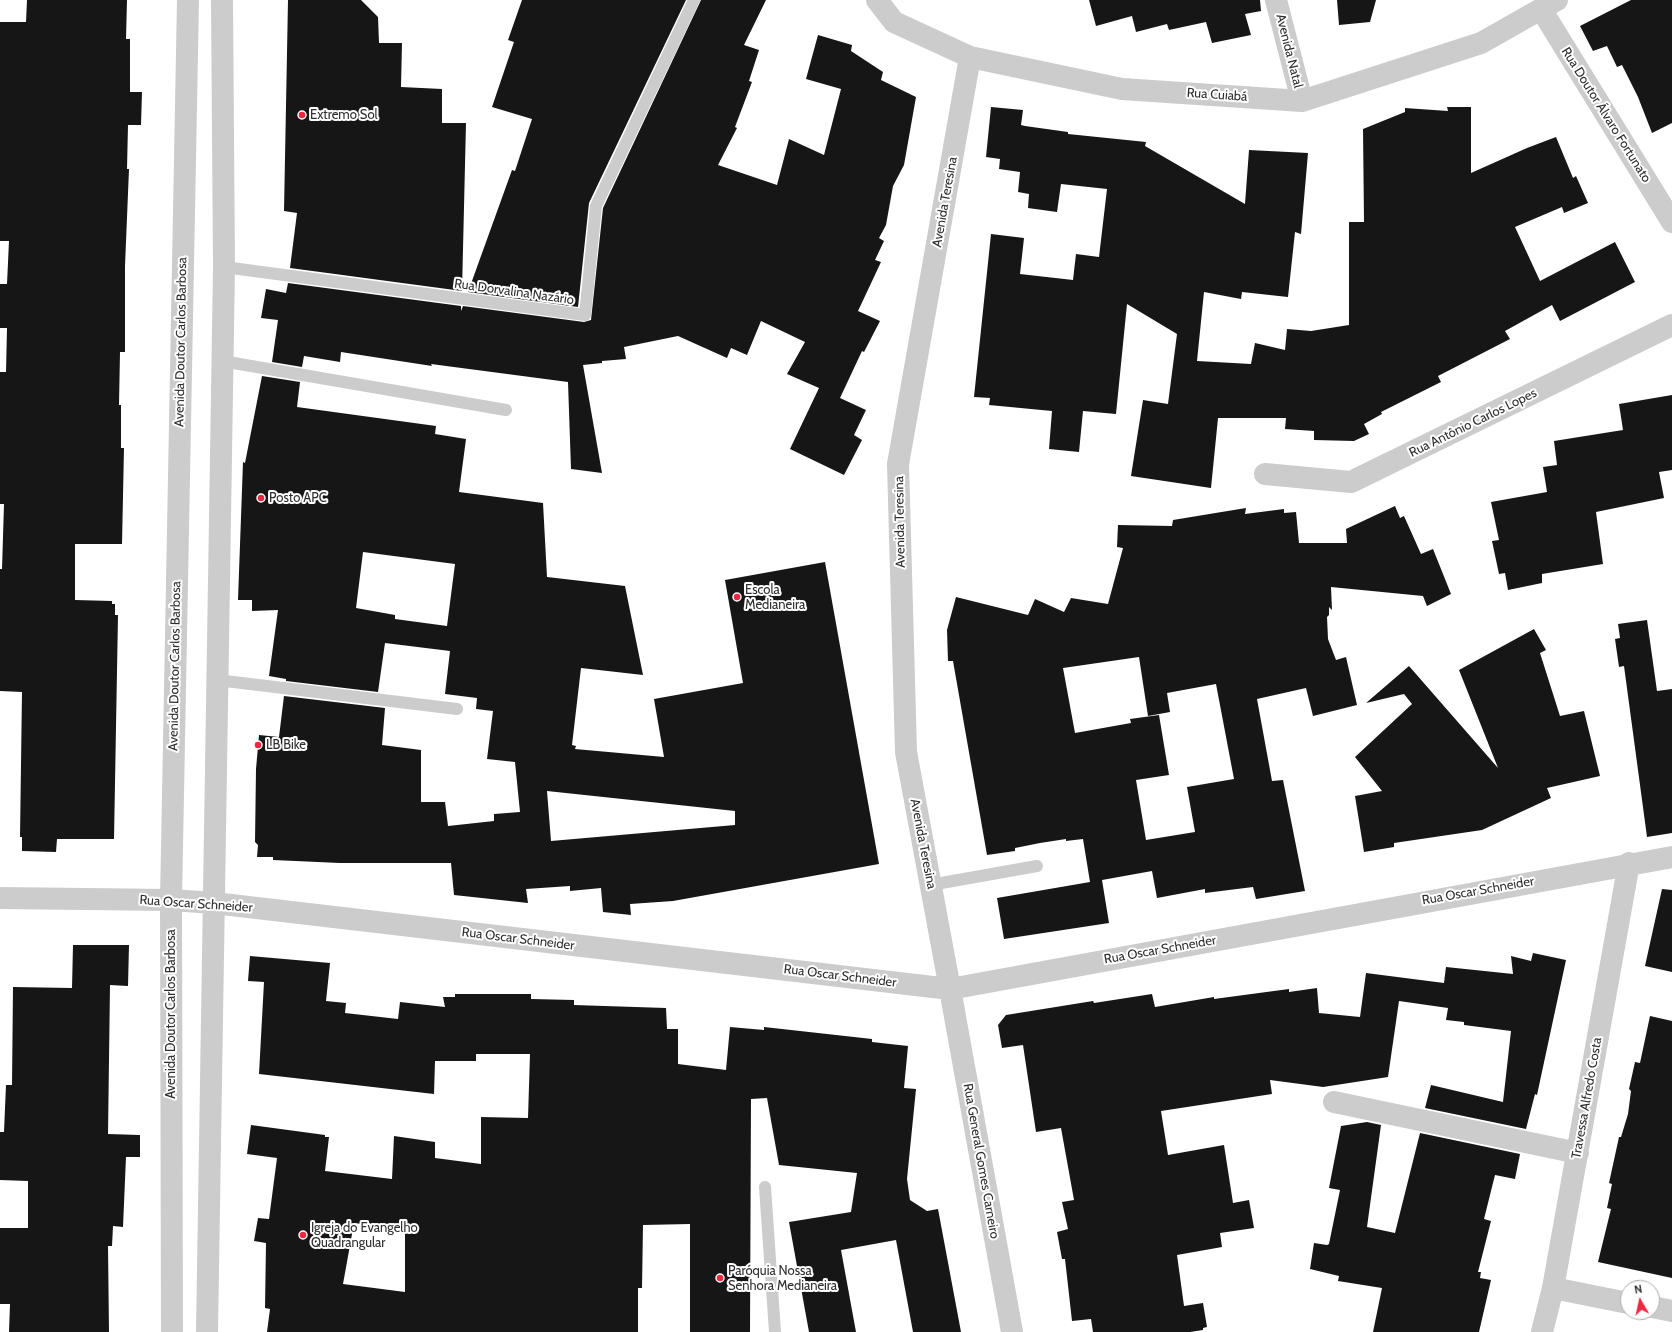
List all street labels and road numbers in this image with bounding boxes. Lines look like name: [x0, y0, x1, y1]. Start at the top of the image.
street label: Avenida Natal: [1272, 12, 1306, 90]
street label: Rua Doutor Álvaro Fortunato: [1558, 45, 1654, 185]
street label: Rua Cuiabá: [1186, 85, 1248, 105]
street label: Avenida Teresina: [929, 155, 961, 249]
street label: Avenida Doutor Carlos Barbosa: [172, 257, 190, 427]
street label: Rua Dorvalina Nazário: [453, 276, 575, 308]
street label: Rua Antônio Carlos Lopes: [1407, 385, 1539, 461]
street label: Avenida Teresina: [891, 476, 909, 568]
street label: Avenida Doutor Carlos Barbosa: [166, 581, 184, 751]
street label: Avenida Teresina: [907, 798, 939, 890]
street label: Rua Oscar Schneider: [1421, 873, 1535, 909]
street label: Rua Oscar Schneider: [139, 892, 253, 916]
street label: Rua Oscar Schneider: [461, 924, 575, 954]
street label: Avenida Doutor Carlos Barbosa: [163, 929, 179, 1099]
street label: Rua Oscar Schneider: [1103, 932, 1217, 968]
street label: Rua Oscar Schneider: [783, 961, 897, 991]
street label: Travessa Alfredo Costa: [1569, 1036, 1605, 1160]
street label: Rua General Gomes Carneiro: [960, 1082, 1002, 1240]

